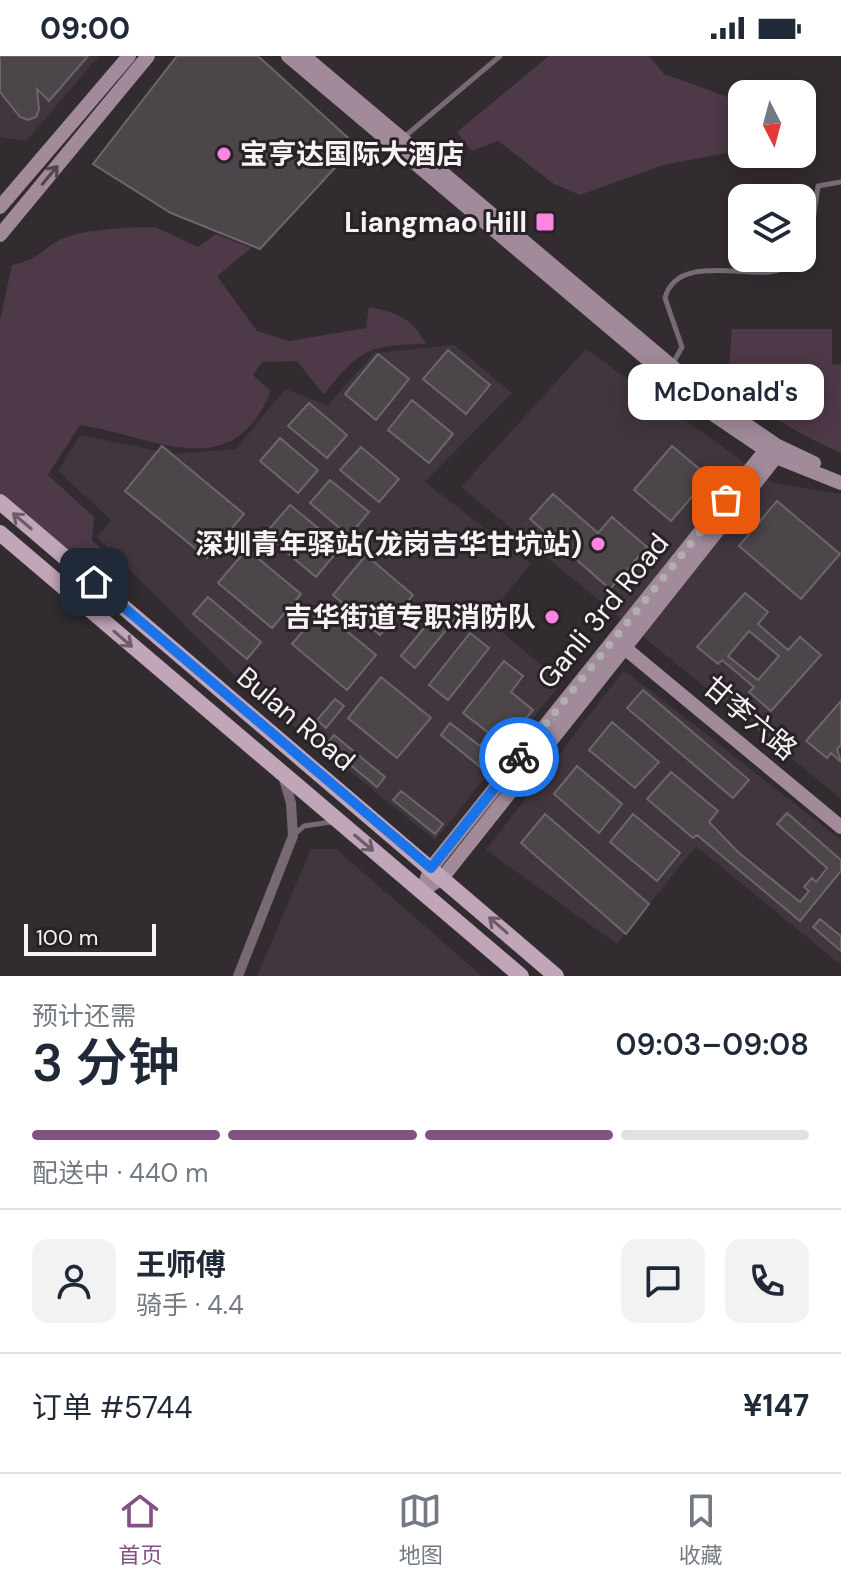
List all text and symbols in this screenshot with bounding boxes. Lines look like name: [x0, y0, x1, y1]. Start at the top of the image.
text: 09:00: [40, 9, 130, 48]
north arrow: [728, 80, 816, 168]
map controls: [728, 80, 816, 272]
place label: 宝亨达国际大酒店: [240, 136, 464, 173]
marker: 宝亨达国际大酒店: [215, 145, 233, 163]
one-way arrow: [41, 165, 59, 186]
button: layers: [728, 184, 816, 272]
place label: Liangmao Hill: [344, 204, 527, 241]
marker: Liangmao Hill: [534, 211, 556, 233]
callout: McDonald's: [628, 364, 824, 420]
text: McDonald's: [654, 375, 798, 409]
pin: [692, 466, 760, 534]
icon: bag: [704, 478, 748, 522]
one-way arrow: [12, 512, 33, 530]
place label: 深圳青年驿站(龙岗吉华甘坑站): [195, 526, 582, 563]
street label: Ganli 3rd Road: [529, 526, 677, 696]
marker: 深圳青年驿站(龙岗吉华甘坑站): [589, 535, 607, 553]
pin: [60, 548, 128, 616]
icon: home: [72, 560, 116, 604]
place label: 吉华街道专职消防队: [284, 599, 536, 636]
marker: 吉华街道专职消防队: [543, 608, 561, 626]
one-way arrow: [112, 630, 133, 648]
street label: Bulan Road: [229, 659, 363, 779]
street label: 甘李六路: [695, 668, 805, 768]
courier: [479, 717, 559, 797]
icon: bike: [497, 735, 541, 779]
one-way arrow: [353, 834, 374, 852]
one-way arrow: [488, 916, 508, 934]
scale bar: [24, 920, 156, 956]
text: 100 m: [36, 923, 98, 952]
text: 预计还需: [32, 999, 136, 1033]
text: 09:03–09:08: [616, 1025, 809, 1064]
text: 3 分钟: [32, 1029, 180, 1097]
text: 配送中 · 440 m: [32, 1156, 208, 1190]
button: person: [32, 1239, 116, 1323]
button: chat: [621, 1239, 705, 1323]
button: phone: [725, 1239, 809, 1323]
text: 王师傅: [136, 1245, 226, 1284]
text: 骑手 · 4.4: [136, 1288, 244, 1322]
text: ¥147: [743, 1386, 809, 1425]
text: 订单 #5744: [32, 1388, 193, 1427]
tab: 首页: [118, 1489, 162, 1570]
tab: 地图: [398, 1489, 443, 1570]
tab: 收藏: [679, 1489, 723, 1570]

